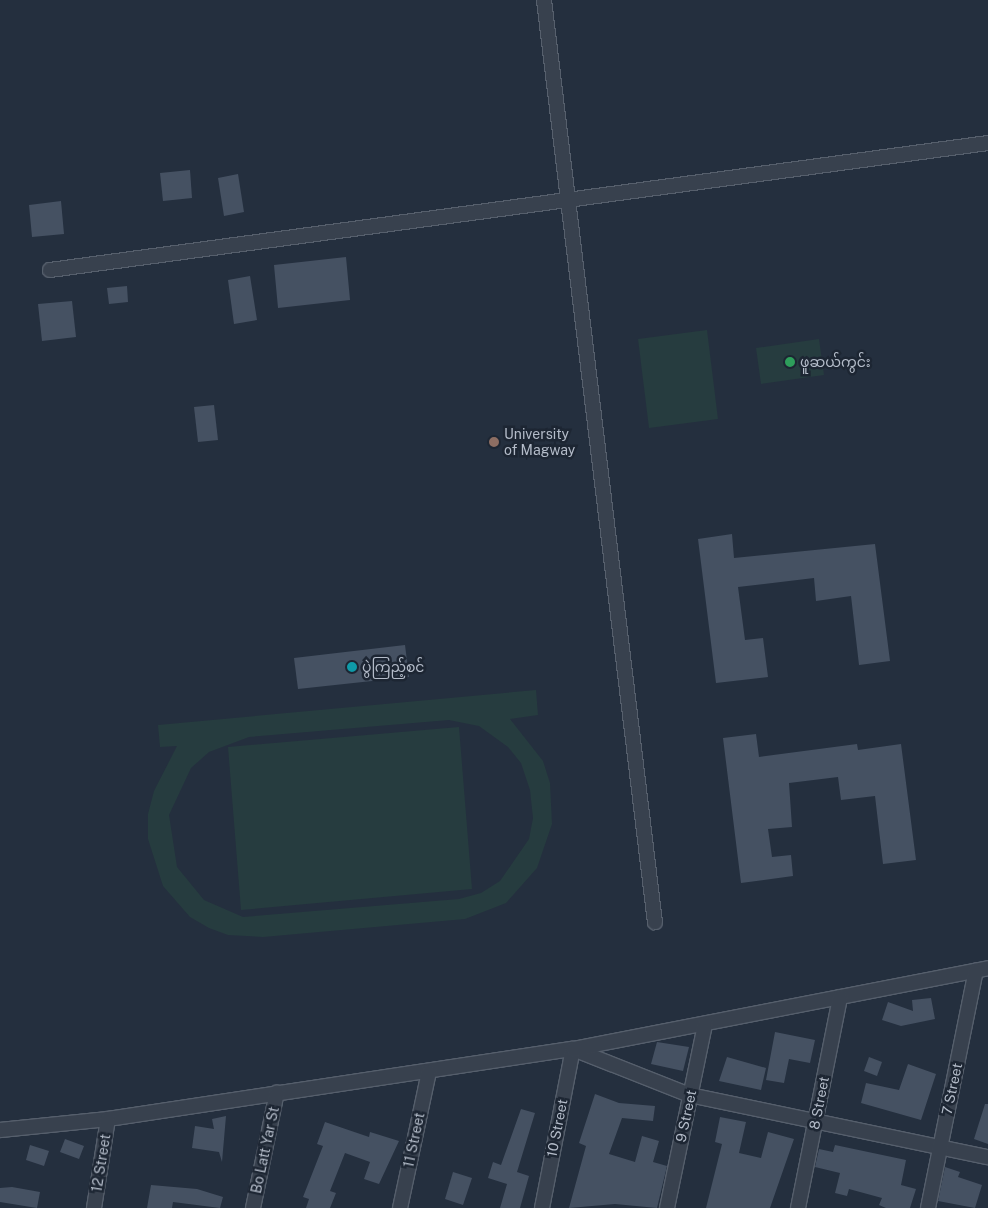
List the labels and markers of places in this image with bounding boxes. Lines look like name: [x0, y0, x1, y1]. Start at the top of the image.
place label: ဖူဆယ်ကွင်း: [800, 354, 871, 370]
marker: ဖူဆယ်ကွင်း: [784, 356, 796, 368]
place label: University of Magway: [504, 426, 575, 458]
marker: University of Magway: [488, 436, 500, 448]
place label: ပွဲကြည့်စင်: [362, 659, 424, 675]
marker: ပွဲကြည့်စင်: [346, 661, 358, 673]

